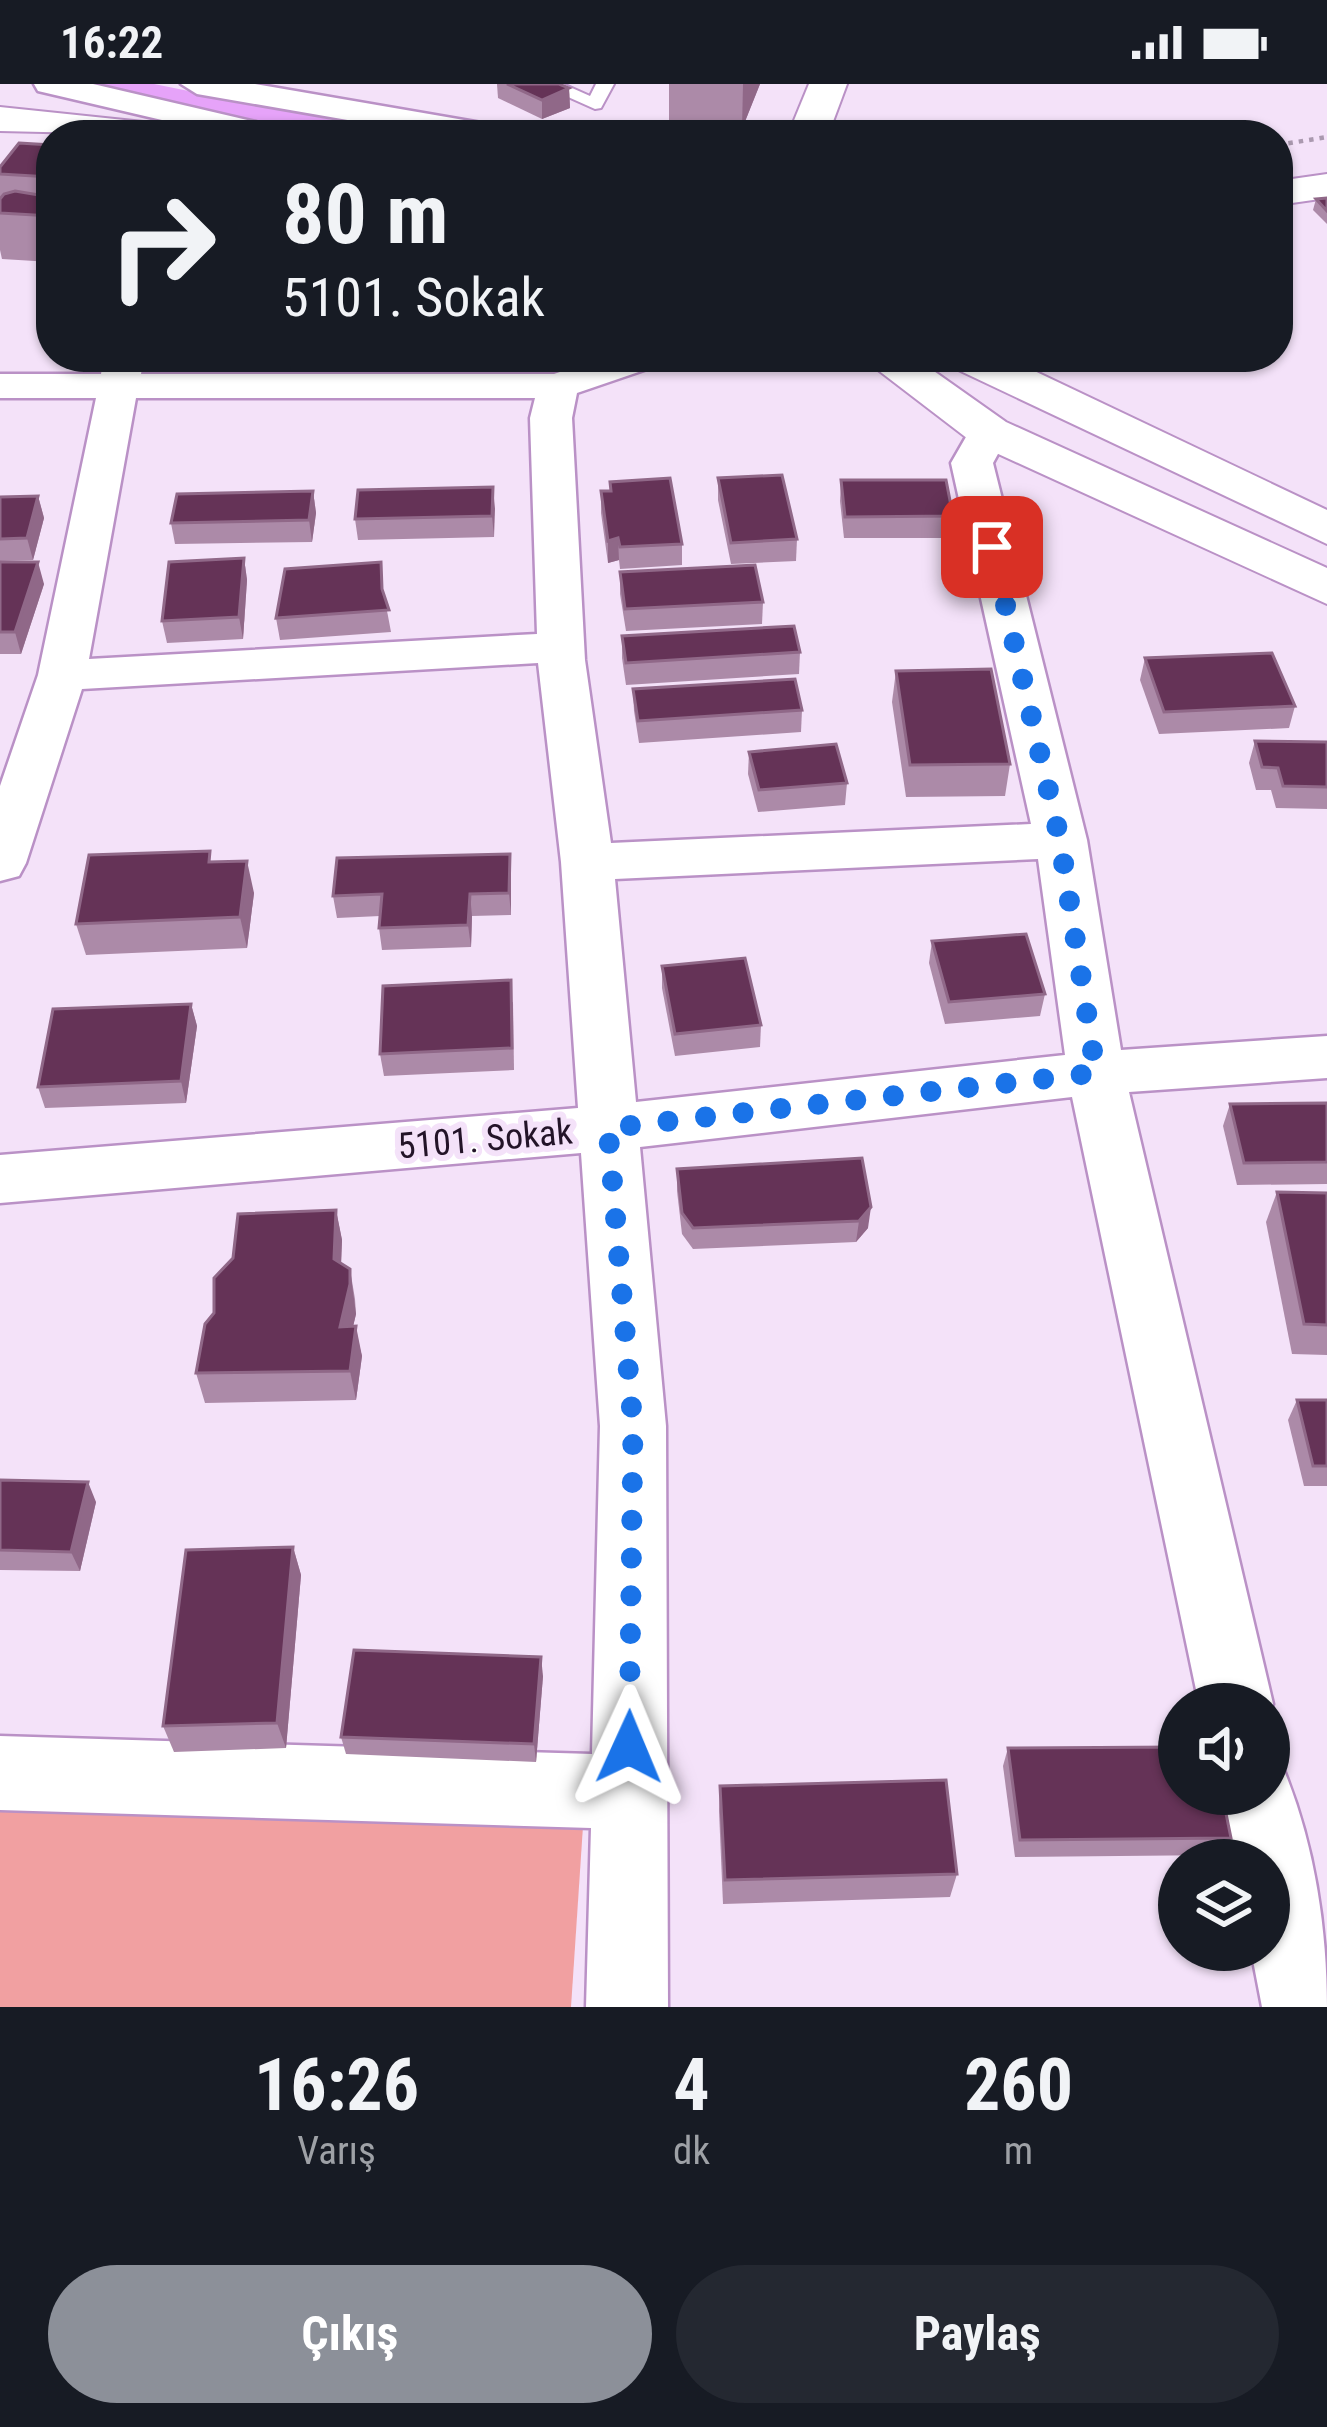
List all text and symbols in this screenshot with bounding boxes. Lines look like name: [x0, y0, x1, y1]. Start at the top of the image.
text: 16:22: [60, 16, 163, 69]
text: 80 m: [282, 165, 449, 264]
icon: right: [84, 168, 240, 324]
text: 5101. Sokak: [282, 266, 545, 329]
pin: [941, 496, 1043, 598]
icon: arrive: [959, 514, 1025, 580]
street label: 5101. Sokak: [396, 1110, 574, 1168]
map controls: [1158, 1683, 1290, 1971]
button: sound: [1158, 1683, 1290, 1815]
position arrow: [566, 1684, 692, 1810]
button: layers: [1158, 1839, 1290, 1971]
text: 16:26: [254, 2043, 419, 2128]
text: 4: [673, 2043, 710, 2128]
text: 260: [964, 2043, 1073, 2128]
text: Varış: [297, 2128, 376, 2174]
text: dk: [673, 2128, 710, 2174]
text: m: [1004, 2128, 1033, 2174]
button: Çıkış: [48, 2265, 652, 2403]
button: Paylaş: [676, 2265, 1279, 2403]

